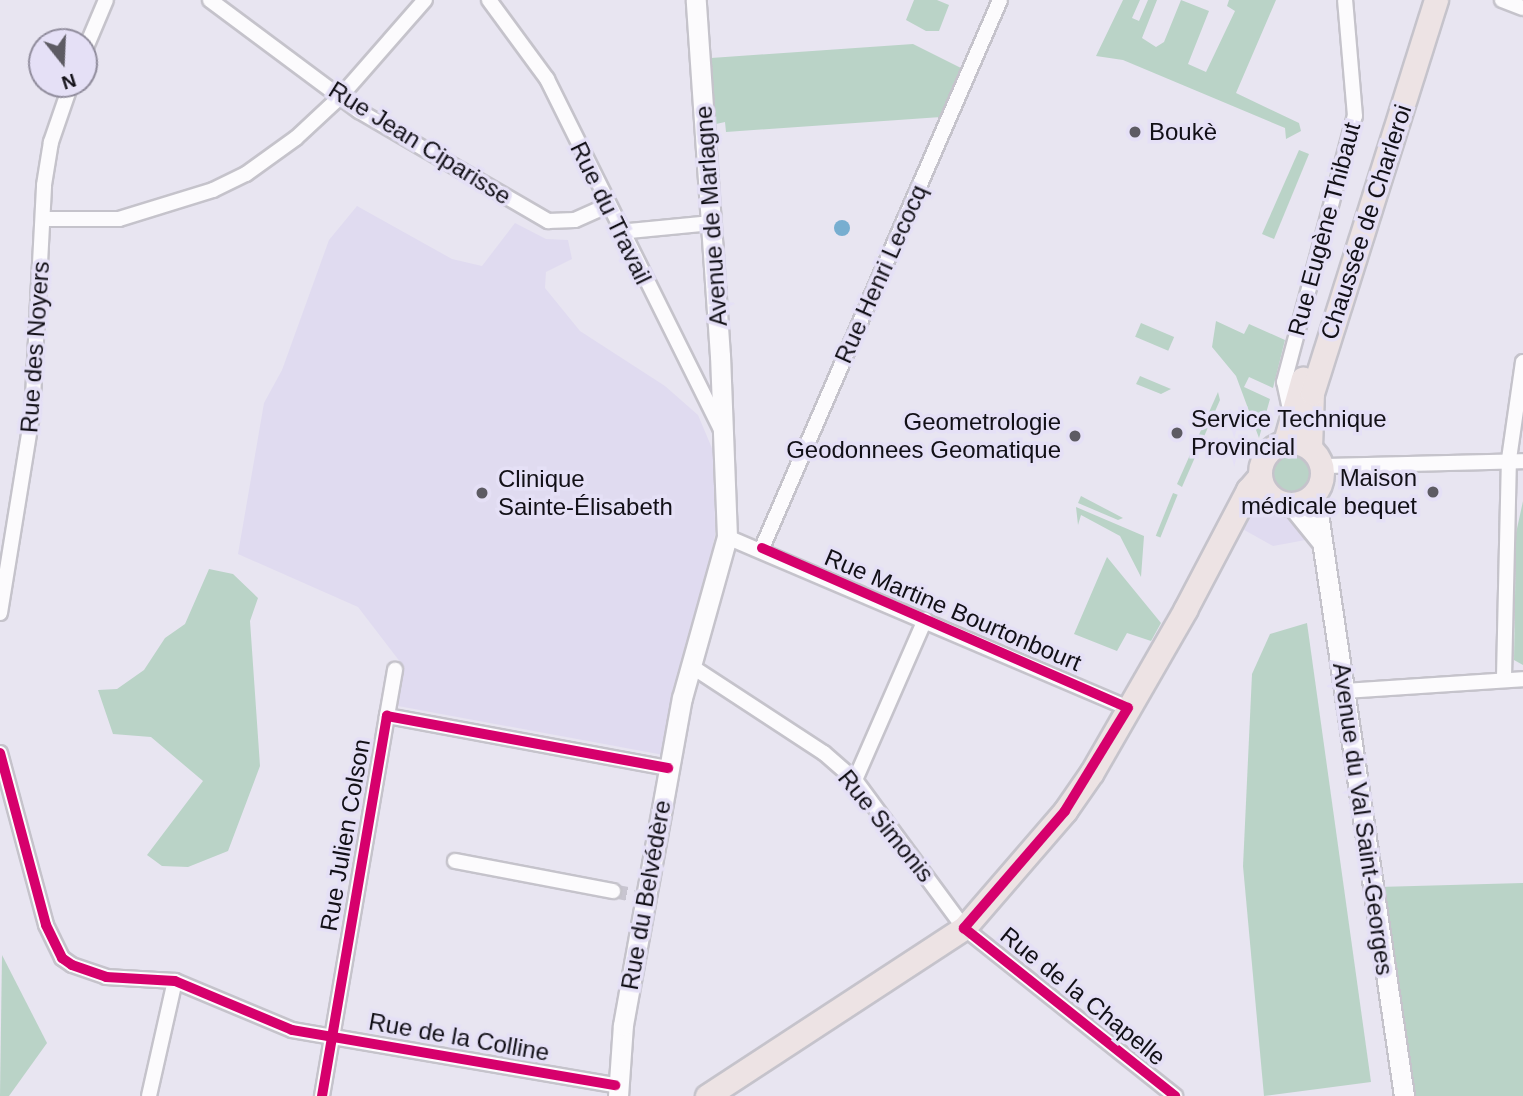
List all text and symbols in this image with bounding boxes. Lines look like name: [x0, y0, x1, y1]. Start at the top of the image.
north arrow: [28, 28, 98, 98]
text: N: [59, 69, 79, 94]
street label: Rue Jean Ciparisse: [324, 75, 516, 211]
street label: Chaussée de Charleroi: [1314, 101, 1418, 343]
street label: Avenue de Marlagne: [689, 105, 733, 327]
place label: Boukè: [1149, 118, 1217, 146]
street label: Rue Eugène Thibaut: [1282, 119, 1366, 339]
marker: Boukè: [1127, 124, 1143, 140]
street label: Rue du Travail: [564, 137, 658, 289]
street label: Rue Henri Lecocq: [829, 180, 933, 368]
street label: Rue des Noyers: [15, 260, 55, 434]
place label: Service Technique Provincial: [1191, 405, 1387, 461]
place label: Geometrologie Geodonnees Geomatique: [786, 408, 1061, 464]
marker: Service Technique Provincial: [1169, 425, 1185, 441]
marker: Geometrologie Geodonnees Geomatique: [1067, 428, 1083, 444]
place label: Maison médicale bequet: [1241, 464, 1417, 520]
place label: Clinique Sainte-Élisabeth: [498, 465, 673, 521]
marker: Maison médicale bequet: [1423, 482, 1443, 502]
marker: Clinique Sainte-Élisabeth: [472, 483, 492, 503]
street label: Rue Martine Bourtonbourt: [820, 543, 1086, 677]
street label: Avenue du Val Saint-Georges: [1327, 661, 1399, 977]
street label: Rue Julien Colson: [314, 737, 376, 933]
street label: Rue Simonis: [832, 764, 940, 888]
street label: Rue du Belvédère: [615, 798, 677, 992]
street label: Rue de la Chapelle: [995, 921, 1171, 1071]
street label: Rue de la Colline: [366, 1007, 552, 1067]

